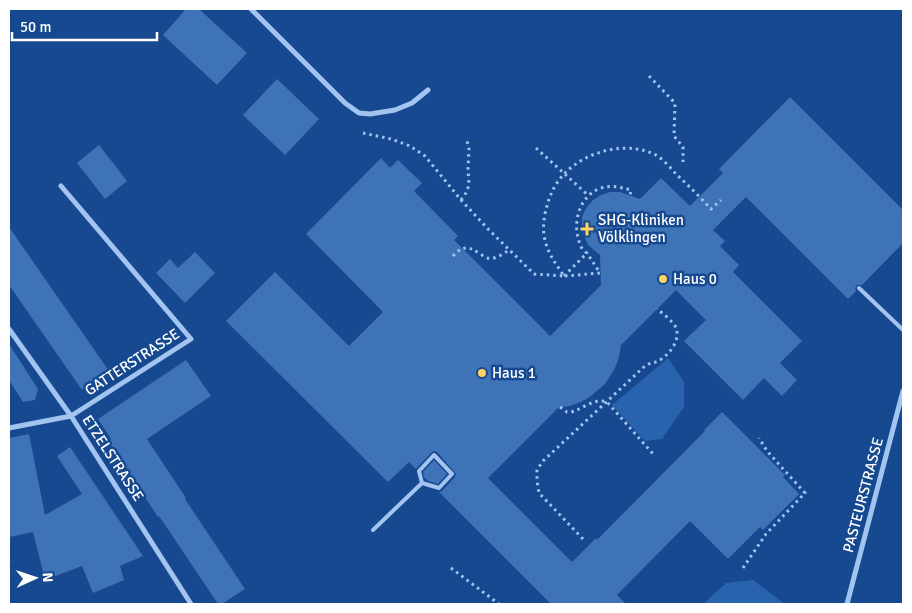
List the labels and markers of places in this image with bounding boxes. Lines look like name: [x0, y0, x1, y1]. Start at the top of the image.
place label: SHG-Kliniken Völklingen: [598, 211, 684, 246]
marker: SHG-Kliniken Völklingen: [580, 222, 594, 236]
place label: Haus 0: [673, 270, 717, 288]
marker: Haus 0: [657, 273, 669, 285]
place label: Haus 1: [492, 364, 536, 382]
marker: Haus 1: [476, 367, 488, 379]

